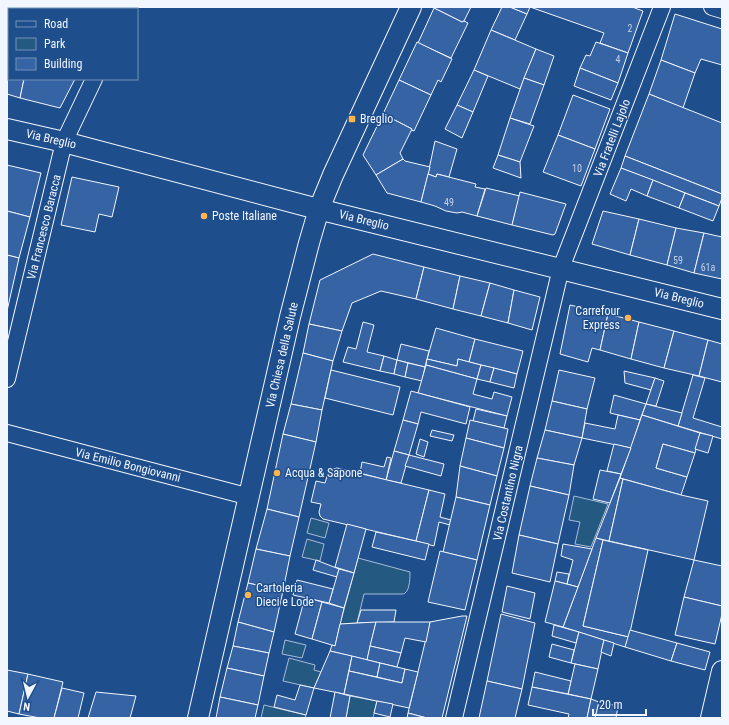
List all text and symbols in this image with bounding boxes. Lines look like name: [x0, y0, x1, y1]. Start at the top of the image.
legend: [8, 8, 138, 80]
text: Road: [44, 17, 68, 31]
house number: 2: [628, 23, 633, 34]
text: Park: [44, 37, 66, 51]
house number: 4: [616, 54, 621, 65]
text: Building: [44, 57, 82, 71]
street label: Via Fratelli Lajolo: [591, 97, 633, 179]
place label: Breglio: [360, 112, 393, 126]
marker: Breglio: [347, 114, 357, 124]
street label: Via Breglio: [25, 126, 77, 152]
house number: 10: [572, 163, 582, 174]
street label: Via Francesco Baracca: [24, 173, 64, 281]
house number: 49: [444, 197, 454, 208]
street label: Via Breglio: [337, 207, 391, 233]
place label: Poste Italiane: [212, 209, 277, 223]
marker: Poste Italiane: [199, 211, 209, 221]
house number: 59: [673, 255, 683, 266]
house number: 61a: [701, 262, 716, 273]
street label: Via Breglio: [652, 285, 706, 311]
street label: Via Chiesa della Salute: [263, 300, 301, 409]
place label: Carrefour Express: [575, 304, 620, 332]
marker: Carrefour Express: [623, 313, 633, 323]
street label: Via Costantino Nigra: [490, 444, 526, 542]
street label: Via Emilio Bongiovanni: [74, 445, 182, 485]
place label: Acqua & Sapone: [285, 466, 363, 480]
marker: Acqua & Sapone: [272, 468, 282, 478]
place label: Cartoleria Dieci e Lode: [256, 581, 314, 609]
marker: Cartoleria Dieci e Lode: [243, 590, 253, 600]
north arrow: [8, 677, 48, 717]
scale bar: [593, 691, 646, 717]
text: 20 m: [599, 698, 623, 712]
text: N: [22, 700, 31, 713]

